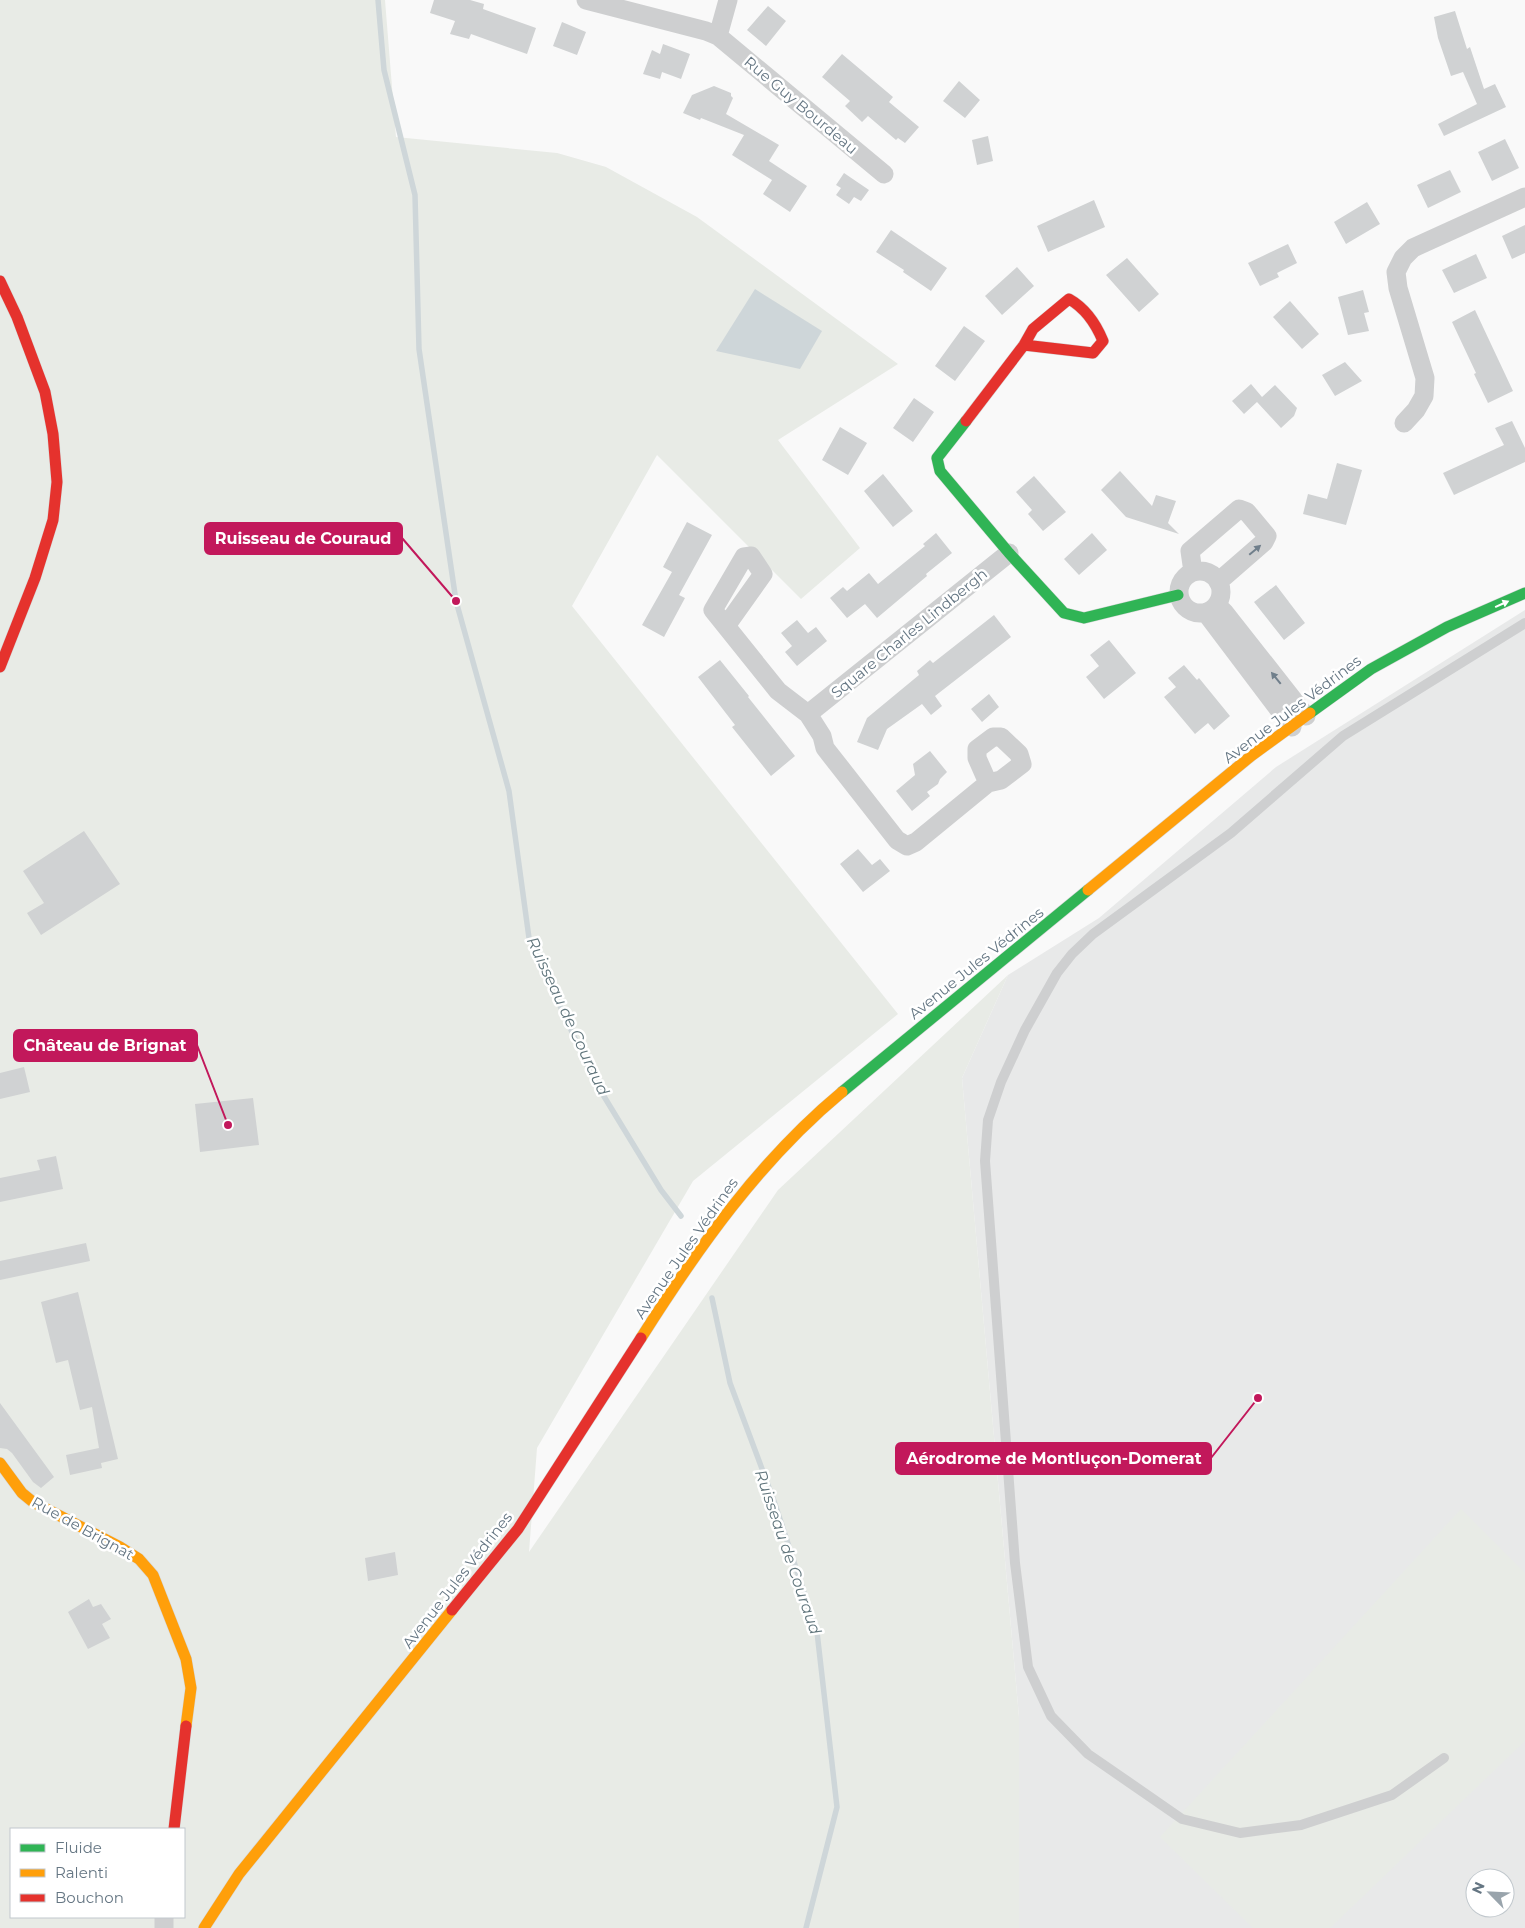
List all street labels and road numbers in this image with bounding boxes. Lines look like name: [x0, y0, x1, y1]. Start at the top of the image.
street label: Rue Guy Bourdeau: [740, 52, 862, 158]
street label: Square Charles Lindbergh: [827, 564, 991, 702]
street label: Avenue Jules Védrines: [1219, 651, 1365, 767]
street label: Avenue Jules Védrines: [905, 903, 1047, 1023]
street label: Avenue Jules Védrines: [630, 1174, 742, 1322]
street label: Rue de Brignat: [29, 1492, 137, 1564]
street label: Avenue Jules Védrines: [398, 1508, 516, 1652]

